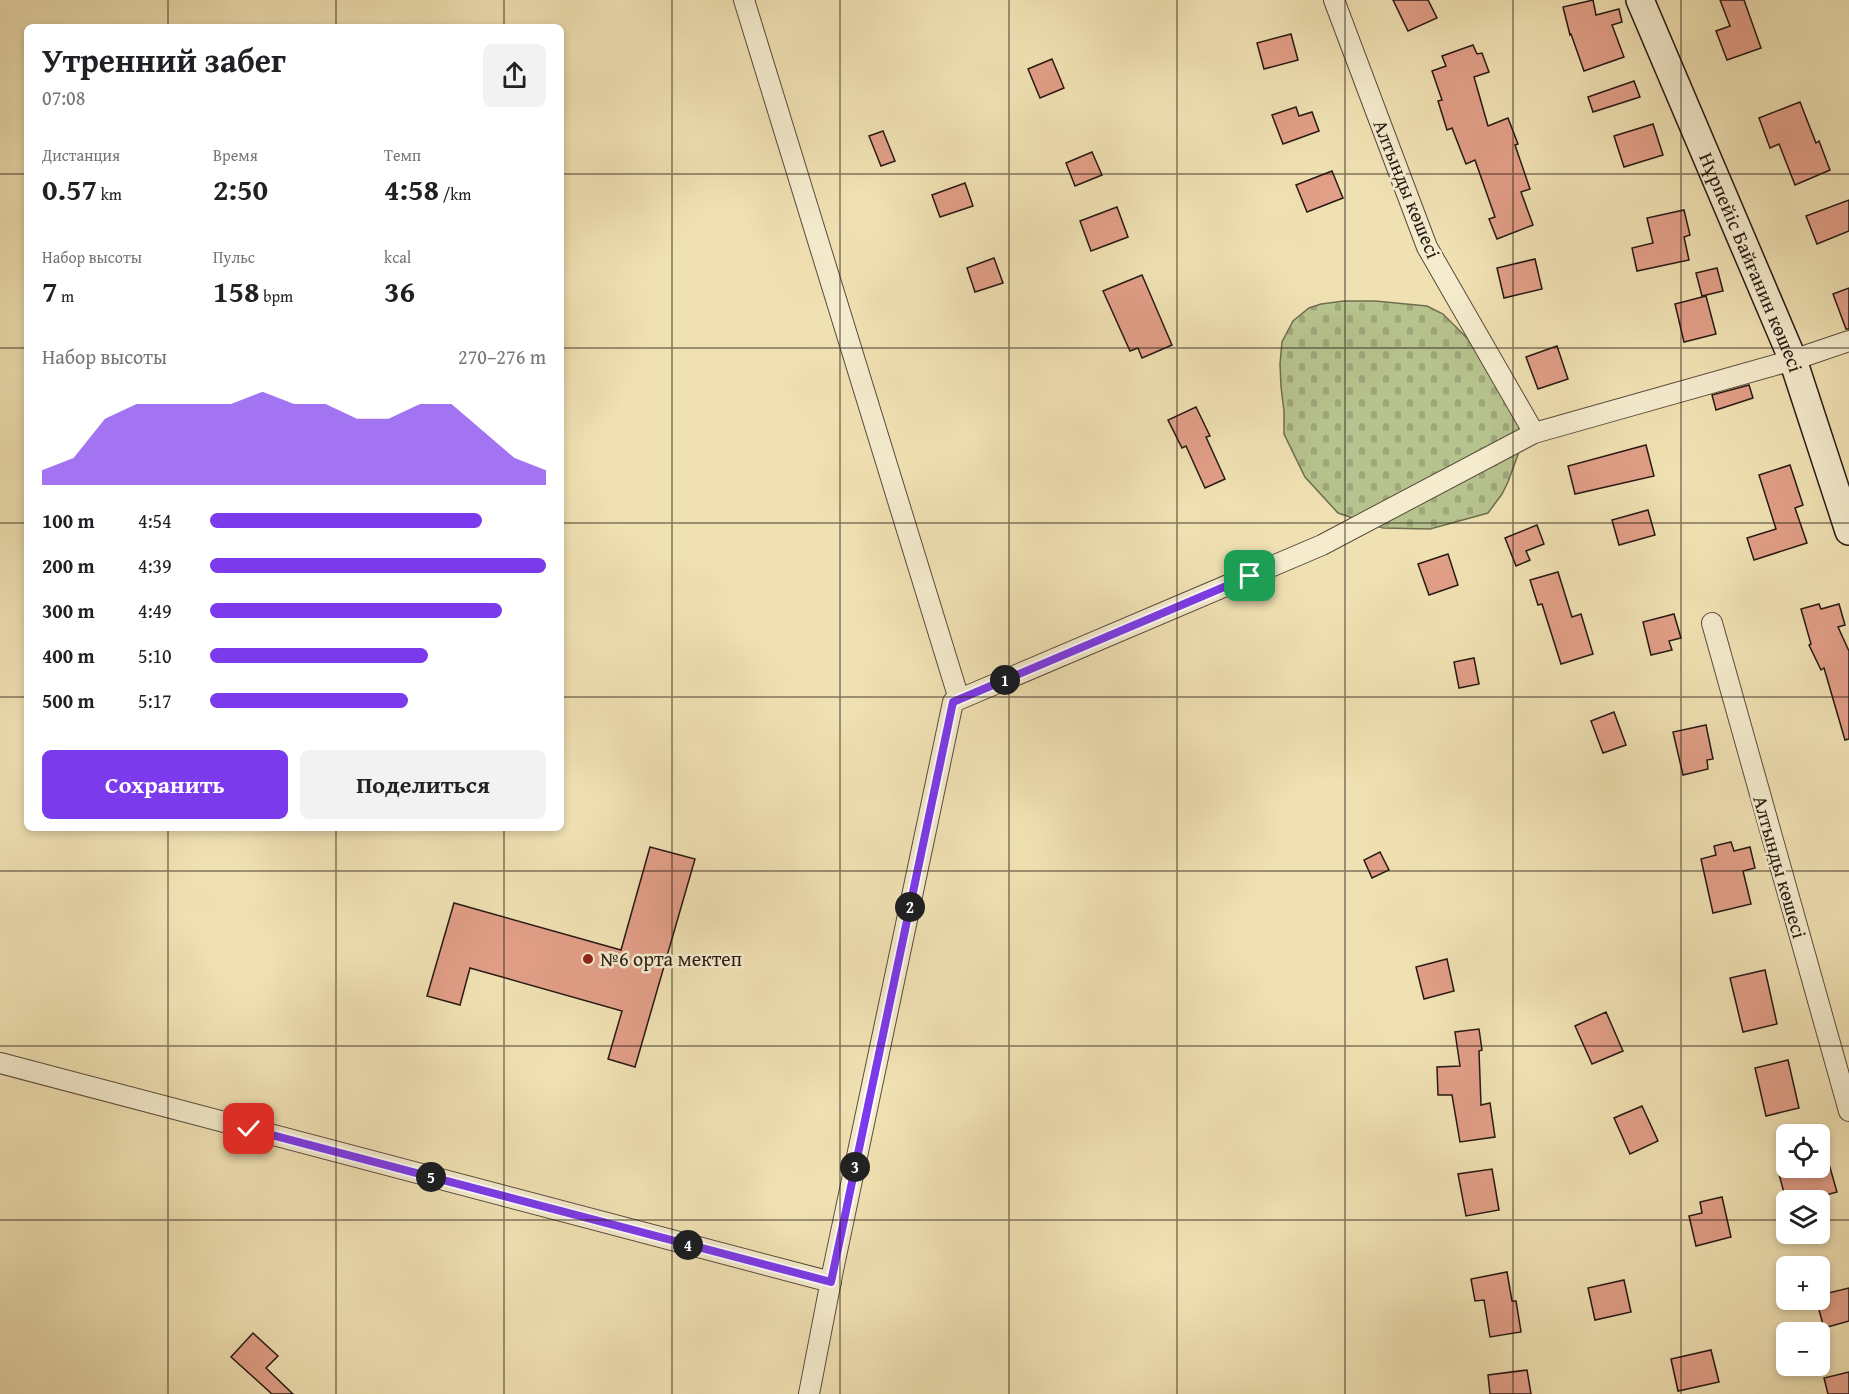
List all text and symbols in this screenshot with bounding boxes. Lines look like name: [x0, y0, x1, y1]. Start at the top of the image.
text: Утренний забег: [42, 36, 286, 84]
button: share: [483, 44, 546, 107]
text: 07:08: [42, 83, 85, 112]
street label: Алтынды көшесі: [1366, 115, 1449, 263]
text: Дистанция: [42, 143, 120, 167]
text: Время: [213, 143, 258, 167]
text: Темп: [384, 143, 421, 167]
street label: Нұрпейіс Байғанин көшесі: [1692, 148, 1811, 376]
text: 0.57: [42, 167, 97, 211]
text: 2:50: [213, 167, 268, 211]
text: 4:58: [384, 167, 439, 211]
text: km: [97, 182, 122, 206]
text: /km: [439, 182, 471, 206]
text: Набор высоты: [42, 245, 142, 269]
text: Пульс: [213, 245, 255, 269]
text: kcal: [384, 245, 411, 269]
text: 7: [42, 269, 58, 313]
text: 158: [213, 269, 260, 313]
text: 36: [384, 269, 415, 313]
text: m: [58, 284, 74, 308]
text: bpm: [260, 284, 293, 308]
text: Набор высоты: [42, 342, 167, 371]
text: 270–276 m: [458, 342, 546, 371]
text: 100 m: [42, 506, 95, 535]
text: 4:54: [138, 506, 172, 535]
pin: [1224, 550, 1275, 601]
text: 200 m: [42, 551, 95, 580]
text: 4:39: [138, 551, 172, 580]
icon: arrive: [1233, 559, 1266, 592]
text: 300 m: [42, 596, 95, 625]
text: 4:49: [138, 596, 172, 625]
text: 400 m: [42, 641, 95, 670]
text: 5:10: [138, 641, 172, 670]
pin: 1: [990, 665, 1020, 695]
text: 1: [1001, 668, 1009, 692]
text: 500 m: [42, 686, 95, 715]
text: 5:17: [138, 686, 172, 715]
button: Сохранить: [42, 750, 288, 819]
button: Поделиться: [300, 750, 546, 819]
street label: Алтынды көшесі: [1746, 792, 1815, 942]
pin: 2: [895, 892, 925, 922]
text: 2: [906, 895, 914, 919]
place label: №6 орта мектеп: [600, 944, 742, 973]
marker: №6 орта мектеп: [581, 952, 595, 966]
pin: [223, 1103, 274, 1154]
icon: check: [232, 1112, 265, 1145]
map controls: [1776, 1124, 1830, 1376]
button: locate: [1776, 1124, 1830, 1178]
pin: 3: [840, 1152, 870, 1182]
text: 3: [851, 1155, 859, 1179]
pin: 5: [416, 1162, 446, 1192]
text: 5: [427, 1165, 435, 1189]
button: layers: [1776, 1190, 1830, 1244]
pin: 4: [673, 1230, 703, 1260]
text: 4: [684, 1233, 692, 1257]
button: +: [1776, 1256, 1830, 1310]
button: −: [1776, 1322, 1830, 1376]

